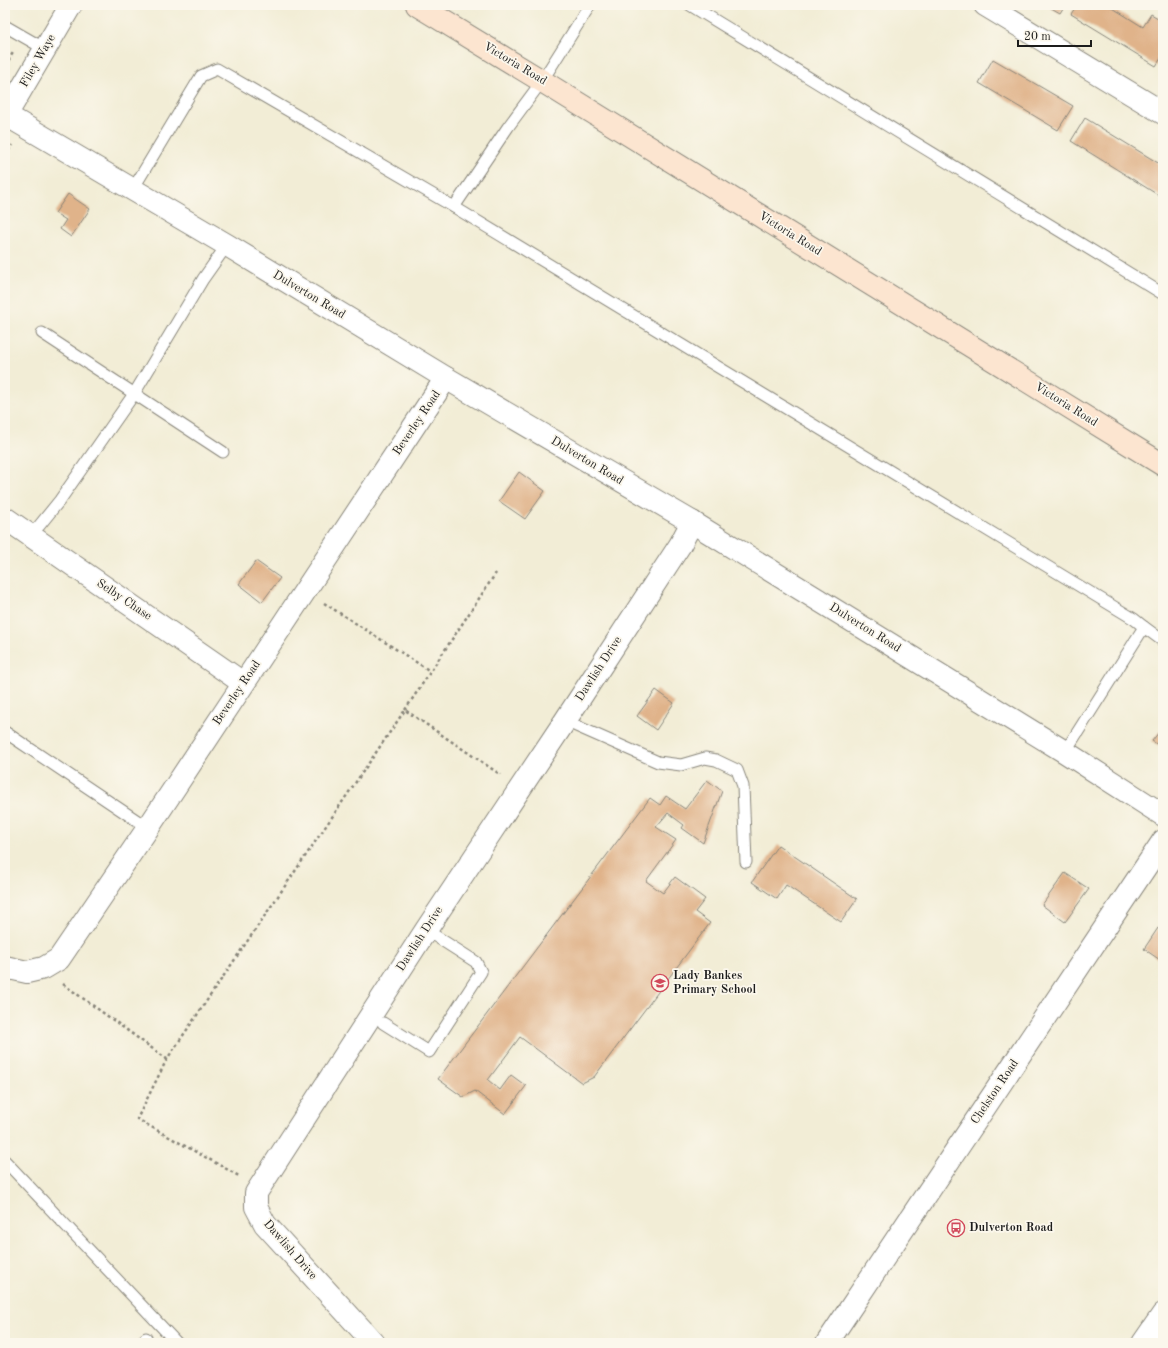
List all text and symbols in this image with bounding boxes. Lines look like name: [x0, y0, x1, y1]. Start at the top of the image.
scale bar: [1018, 22, 1091, 48]
text: 20 m: [1024, 31, 1051, 43]
street label: Filey Waye: [18, 32, 58, 89]
street label: Victoria Road: [481, 40, 549, 88]
street label: Victoria Road: [756, 210, 824, 258]
street label: Dulverton Road: [271, 269, 347, 321]
street label: Victoria Road: [1032, 381, 1100, 429]
street label: Beverley Road: [391, 388, 443, 458]
street label: Dulverton Road: [549, 435, 625, 487]
street label: Selby Chase: [94, 577, 154, 623]
street label: Dulverton Road: [827, 601, 903, 655]
street label: Dawlish Drive: [574, 634, 625, 704]
street label: Beverley Road: [211, 658, 263, 728]
street label: Dawlish Drive: [395, 904, 446, 974]
place label: Lady Bankes Primary School: [673, 970, 757, 996]
school or university icon: Lady Bankes Primary School: [650, 973, 670, 993]
street label: Chelston Road: [969, 1057, 1021, 1127]
street label: Dawlish Drive: [261, 1218, 319, 1282]
bus stop icon: Dulverton Road: [946, 1218, 966, 1238]
place label: Dulverton Road: [969, 1222, 1054, 1234]

